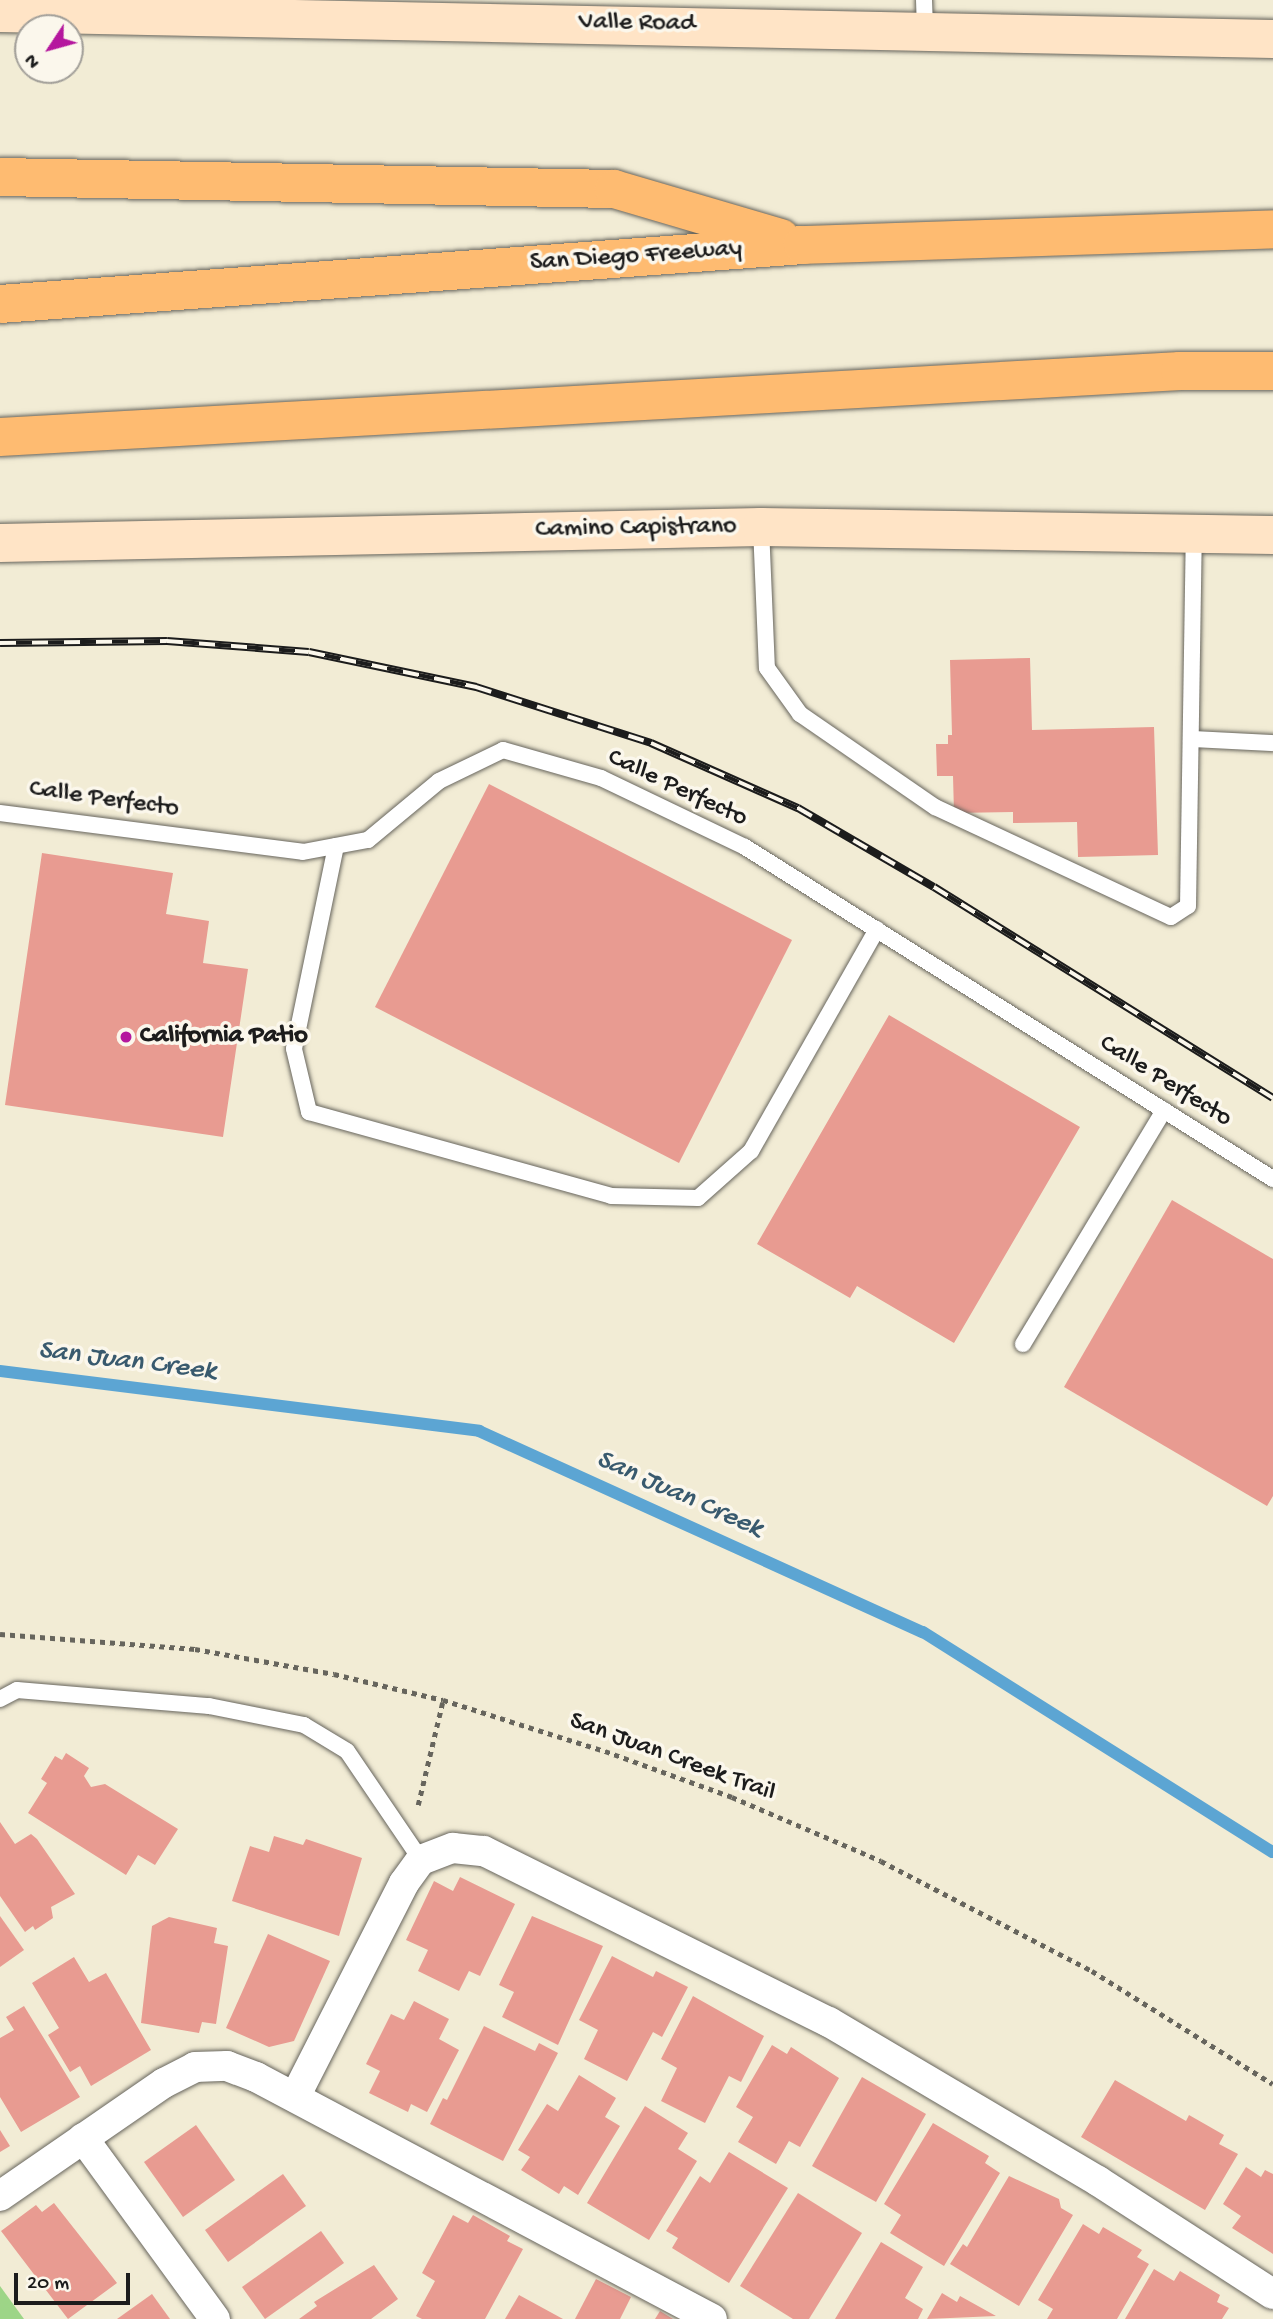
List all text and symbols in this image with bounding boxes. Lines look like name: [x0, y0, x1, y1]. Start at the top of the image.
street label: Valle Road: [578, 7, 696, 41]
north arrow: [14, 14, 84, 84]
text: N: [20, 49, 46, 72]
street label: San Diego Freeway: [529, 234, 743, 280]
street label: Camino Capistrano: [535, 512, 737, 546]
street label: Calle Perfecto: [602, 743, 752, 835]
street label: Calle Perfecto: [27, 774, 181, 826]
place label: California Patio: [140, 1021, 308, 1053]
marker: California Patio: [118, 1029, 134, 1045]
street label: Calle Perfecto: [1093, 1029, 1237, 1135]
water label: San Juan Creek: [36, 1334, 218, 1390]
water label: San Juan Creek: [591, 1443, 767, 1547]
street label: San Juan Creek Trail: [565, 1706, 779, 1810]
scale bar: [18, 2260, 133, 2304]
text: 20 m: [27, 2272, 69, 2297]

